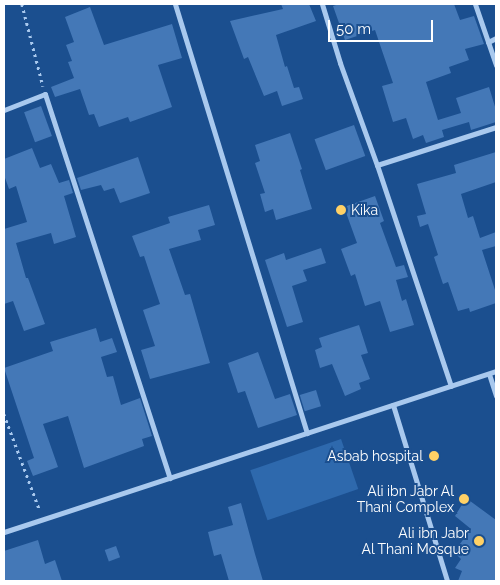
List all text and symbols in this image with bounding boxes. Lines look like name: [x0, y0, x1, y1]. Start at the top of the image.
scale bar: [330, 10, 435, 42]
text: 50 m: [336, 20, 371, 38]
place label: Kika: [351, 202, 378, 218]
marker: Kika: [335, 204, 347, 216]
place label: Asbab hospital: [327, 448, 423, 464]
marker: Asbab hospital: [427, 449, 441, 463]
place label: Ali ibn Jabr Al Thani Complex: [357, 483, 454, 516]
marker: Ali ibn Jabr Al Thani Complex: [458, 493, 470, 505]
place label: Ali ibn Jabr Al Thani Mosque: [361, 525, 469, 558]
marker: Ali ibn Jabr Al Thani Mosque: [473, 535, 485, 547]

